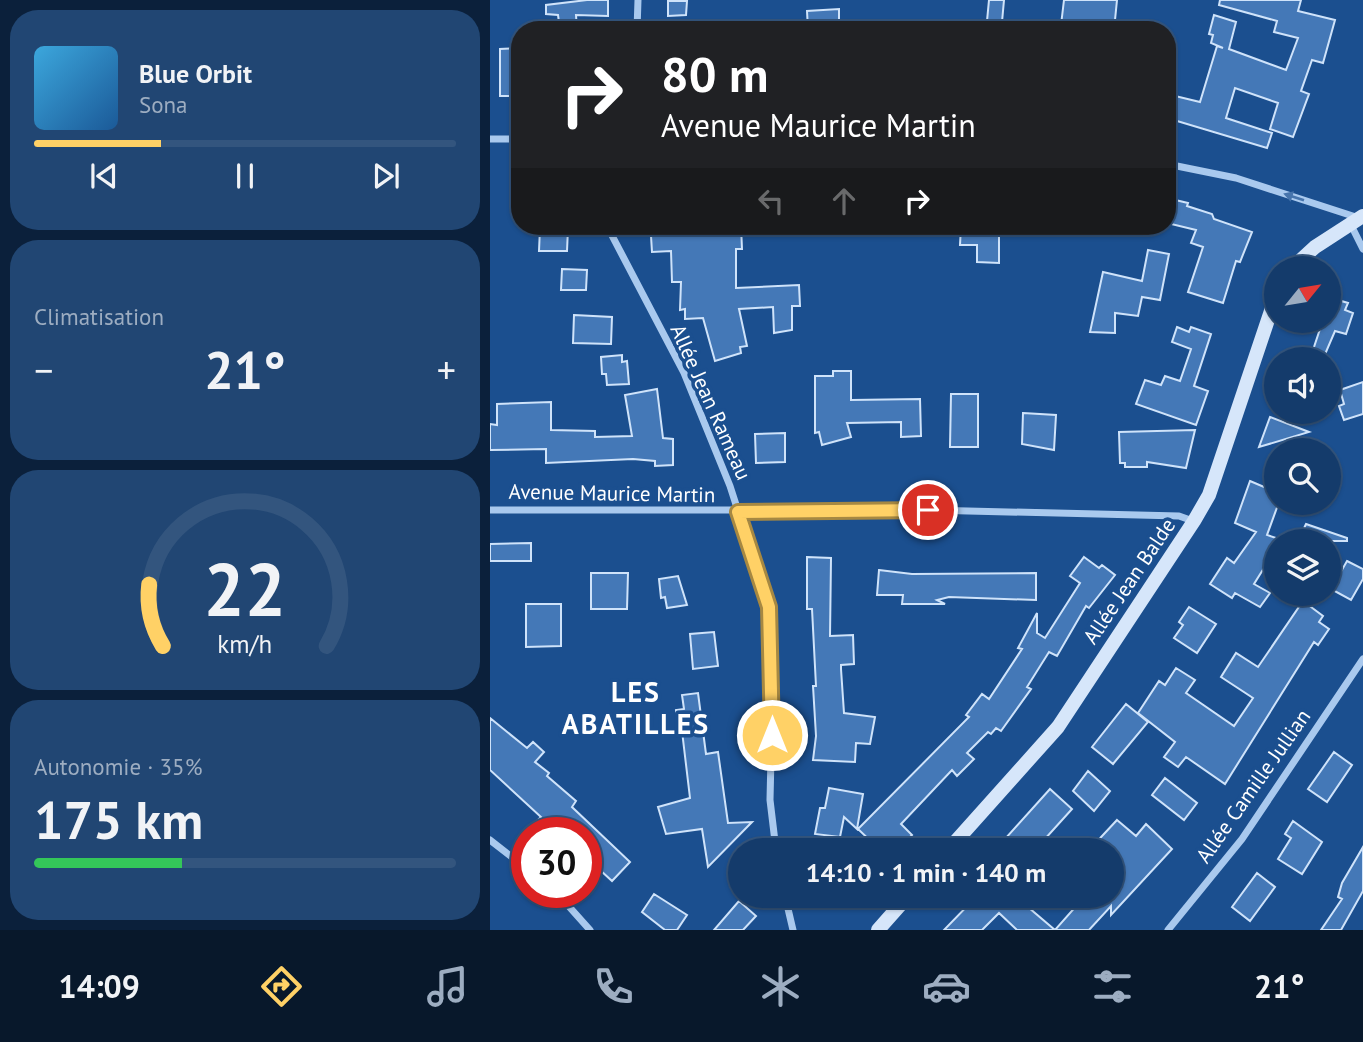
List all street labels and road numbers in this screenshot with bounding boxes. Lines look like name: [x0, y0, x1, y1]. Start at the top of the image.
street label: Allée Jean Rameau: [665, 320, 757, 484]
street label: Avenue Maurice Martin: [508, 478, 716, 508]
street label: Allée Jean Balde: [1077, 513, 1181, 649]
street label: Allée Camille Jullian: [1190, 704, 1316, 868]

